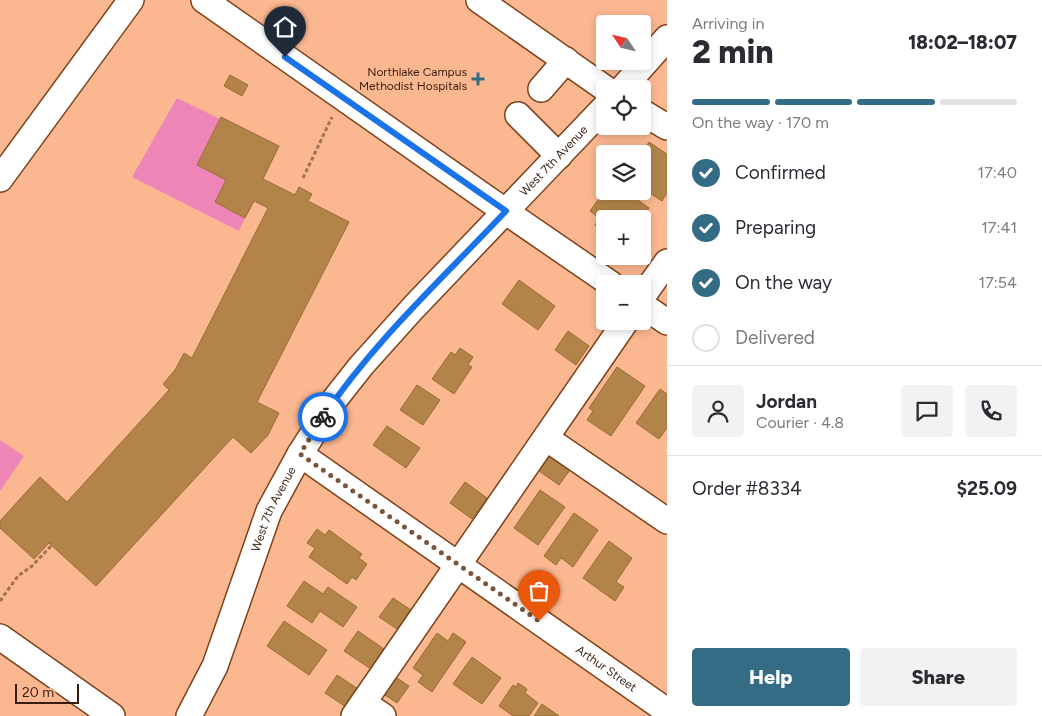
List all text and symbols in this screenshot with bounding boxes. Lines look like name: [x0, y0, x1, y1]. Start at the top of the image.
pin: [264, 6, 306, 57]
icon: home: [271, 13, 299, 41]
text: Arriving in: [692, 14, 764, 33]
north arrow: [596, 15, 651, 70]
map controls: [596, 15, 651, 330]
text: 18:02–18:07: [908, 31, 1017, 54]
text: 2 min: [692, 33, 774, 71]
place label: Northlake Campus Methodist Hospitals: [359, 65, 467, 93]
marker: Northlake Campus Methodist Hospitals: [471, 72, 485, 86]
button: locate: [596, 80, 651, 135]
text: On the way · 170 m: [692, 113, 829, 132]
street label: West 7th Avenue: [517, 122, 591, 199]
button: layers: [596, 145, 651, 200]
icon: check: [692, 159, 720, 187]
text: Confirmed: [735, 161, 826, 184]
text: 17:40: [978, 163, 1017, 182]
button: +: [596, 210, 651, 265]
icon: check: [692, 214, 720, 242]
text: Preparing: [735, 216, 816, 239]
text: 17:41: [981, 218, 1017, 237]
icon: check: [692, 269, 720, 297]
text: On the way: [735, 271, 832, 294]
text: 17:54: [979, 273, 1017, 292]
button: −: [596, 275, 651, 330]
text: Delivered: [735, 326, 815, 349]
button: person: [692, 385, 744, 437]
button: chat: [901, 385, 953, 437]
button: phone: [965, 385, 1017, 437]
text: Jordan: [756, 390, 817, 413]
courier: [298, 392, 348, 442]
icon: bike: [309, 403, 337, 431]
text: Courier · 4.8: [756, 413, 844, 432]
street label: West 7th Avenue: [248, 464, 299, 553]
text: Order #8334: [692, 477, 802, 500]
text: $25.09: [956, 477, 1017, 500]
pin: [518, 570, 560, 621]
icon: bag: [525, 577, 553, 605]
street label: Arthur Street: [573, 642, 640, 695]
button: Help: [692, 648, 850, 706]
button: Share: [860, 648, 1017, 706]
scale bar: [15, 681, 79, 704]
text: 20 m: [22, 684, 54, 701]

